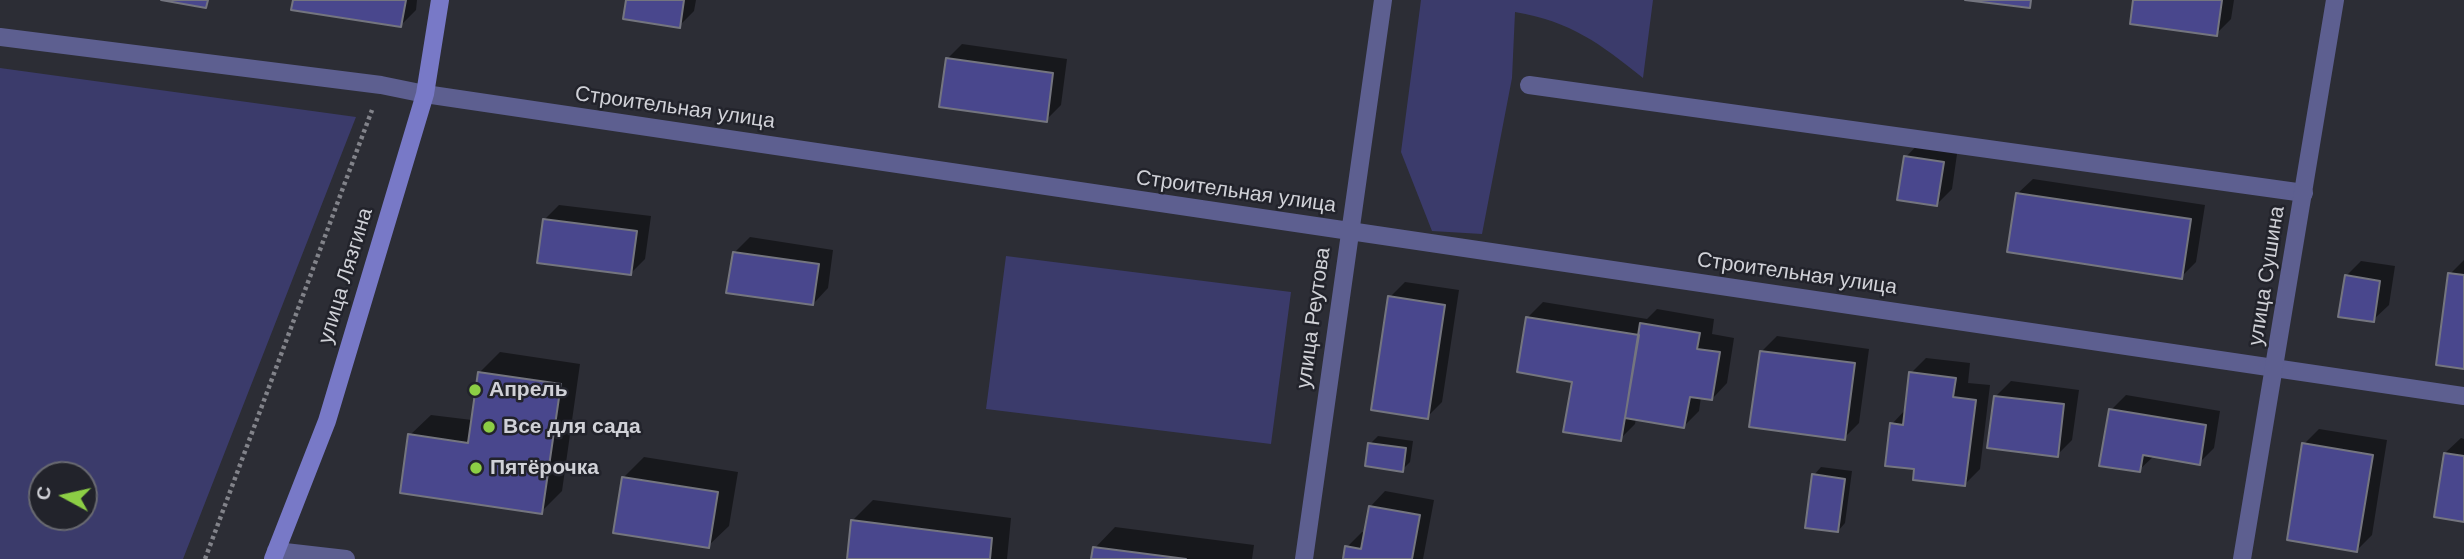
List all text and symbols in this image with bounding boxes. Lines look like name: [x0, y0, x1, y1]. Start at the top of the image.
street label: Строительная улица: [573, 81, 777, 135]
street label: Строительная улица: [1134, 165, 1338, 219]
street label: улица Сушина: [2244, 204, 2290, 348]
street label: улица Лязгина: [313, 205, 379, 347]
street label: улица Реутова: [1292, 246, 1336, 390]
street label: Строительная улица: [1695, 247, 1899, 301]
place label: Апрель: [489, 377, 568, 403]
marker: Апрель: [467, 382, 483, 398]
place label: Все для сада: [503, 414, 641, 440]
marker: Все для сада: [481, 419, 497, 435]
place label: Пятёрочка: [490, 455, 599, 481]
marker: Пятёрочка: [468, 460, 484, 476]
north arrow: [28, 461, 98, 531]
text: С: [32, 485, 55, 502]

